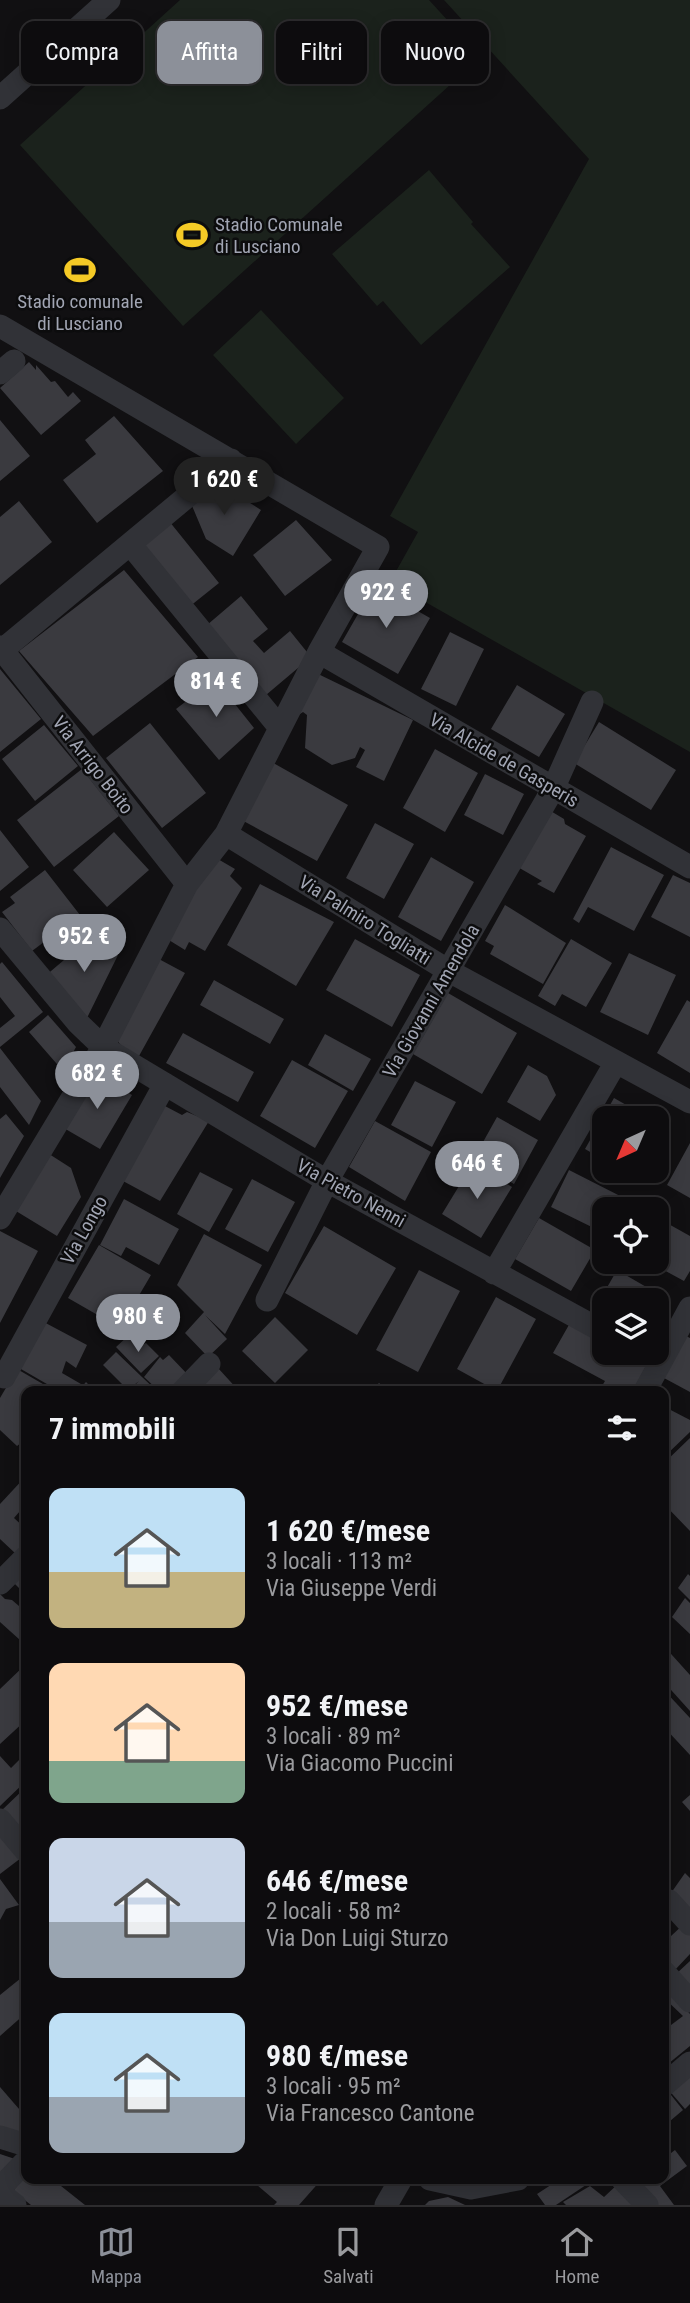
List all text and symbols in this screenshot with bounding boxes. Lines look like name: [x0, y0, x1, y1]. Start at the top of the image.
chip: Compra: [21, 21, 143, 84]
chip: Affitta: [157, 21, 262, 84]
chip: Filtri: [276, 21, 367, 84]
chip: Nuovo: [381, 21, 489, 84]
place label: Stadio Comunale di Lusciano: [215, 213, 343, 258]
sports icon: Stadio Comunale di Lusciano: [175, 218, 209, 252]
sports icon: Stadio comunale di Lusciano: [63, 253, 97, 287]
place label: Stadio comunale di Lusciano: [17, 290, 143, 335]
pin: 1 620 €: [159, 458, 289, 517]
text: 1 620 €: [190, 466, 258, 493]
pin: 922 €: [337, 570, 435, 630]
text: 922 €: [360, 579, 412, 606]
pin: 814 €: [167, 660, 265, 719]
text: 814 €: [190, 668, 242, 695]
street label: Via Alcide de Gasperis: [425, 708, 583, 812]
street label: Via Arrigo Boito: [48, 711, 138, 819]
street label: Via Palmiro Togliatti: [295, 870, 435, 970]
pin: 952 €: [35, 914, 133, 974]
street label: Via Giovanni Amendola: [378, 920, 484, 1082]
text: 952 €: [58, 923, 110, 950]
pin: 682 €: [48, 1052, 146, 1111]
text: 682 €: [71, 1060, 123, 1087]
north arrow: [592, 1106, 668, 1183]
map controls: [592, 1106, 669, 1365]
pin: 646 €: [428, 1142, 526, 1201]
text: 646 €: [451, 1150, 503, 1177]
street label: Via Pietro Nenni: [293, 1154, 409, 1232]
street label: Via Longo: [56, 1192, 112, 1268]
button: locate: [592, 1197, 669, 1274]
button: layers: [592, 1288, 669, 1365]
pin: 980 €: [89, 1294, 187, 1354]
text: 980 €: [112, 1303, 164, 1330]
icon: filters: [603, 1409, 641, 1447]
text: 7 immobili: [49, 1411, 176, 1446]
text: 1 620 €/mese: [266, 1513, 430, 1548]
icon: home: [105, 1516, 189, 1600]
text: 3 locali · 113 m²: [266, 1548, 412, 1575]
text: Via Giuseppe Verdi: [266, 1575, 437, 1602]
text: 952 €/mese: [266, 1688, 408, 1723]
icon: home: [105, 1691, 189, 1775]
text: 3 locali · 89 m²: [266, 1723, 401, 1750]
text: Via Giacomo Puccini: [266, 1750, 453, 1777]
text: 646 €/mese: [266, 1863, 408, 1898]
icon: home: [105, 1866, 189, 1950]
text: 2 locali · 58 m²: [266, 1898, 401, 1925]
text: Via Don Luigi Sturzo: [266, 1925, 449, 1952]
text: 980 €/mese: [266, 2038, 408, 2073]
icon: home: [105, 2041, 189, 2125]
text: 3 locali · 95 m²: [266, 2073, 401, 2100]
text: Via Francesco Cantone: [266, 2100, 475, 2127]
tab: Mappa: [91, 2223, 142, 2288]
tab: Salvati: [323, 2223, 374, 2288]
tab: Home: [555, 2223, 599, 2288]

